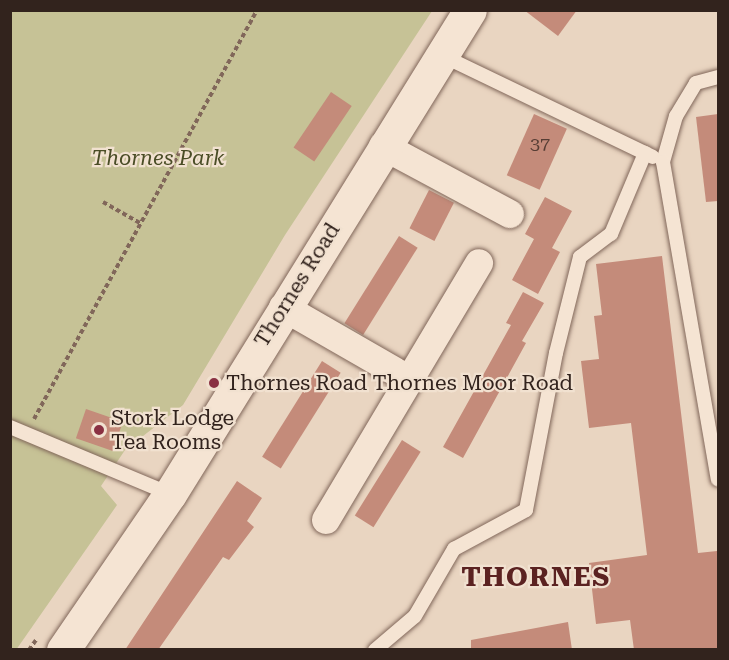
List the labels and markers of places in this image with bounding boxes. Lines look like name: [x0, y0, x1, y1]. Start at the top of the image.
place label: Thornes Road Thornes Moor Road: [226, 370, 573, 396]
marker: Thornes Road Thornes Moor Road: [207, 376, 221, 390]
place label: Stork Lodge Tea Rooms: [111, 405, 234, 455]
marker: Stork Lodge Tea Rooms: [92, 423, 106, 437]

